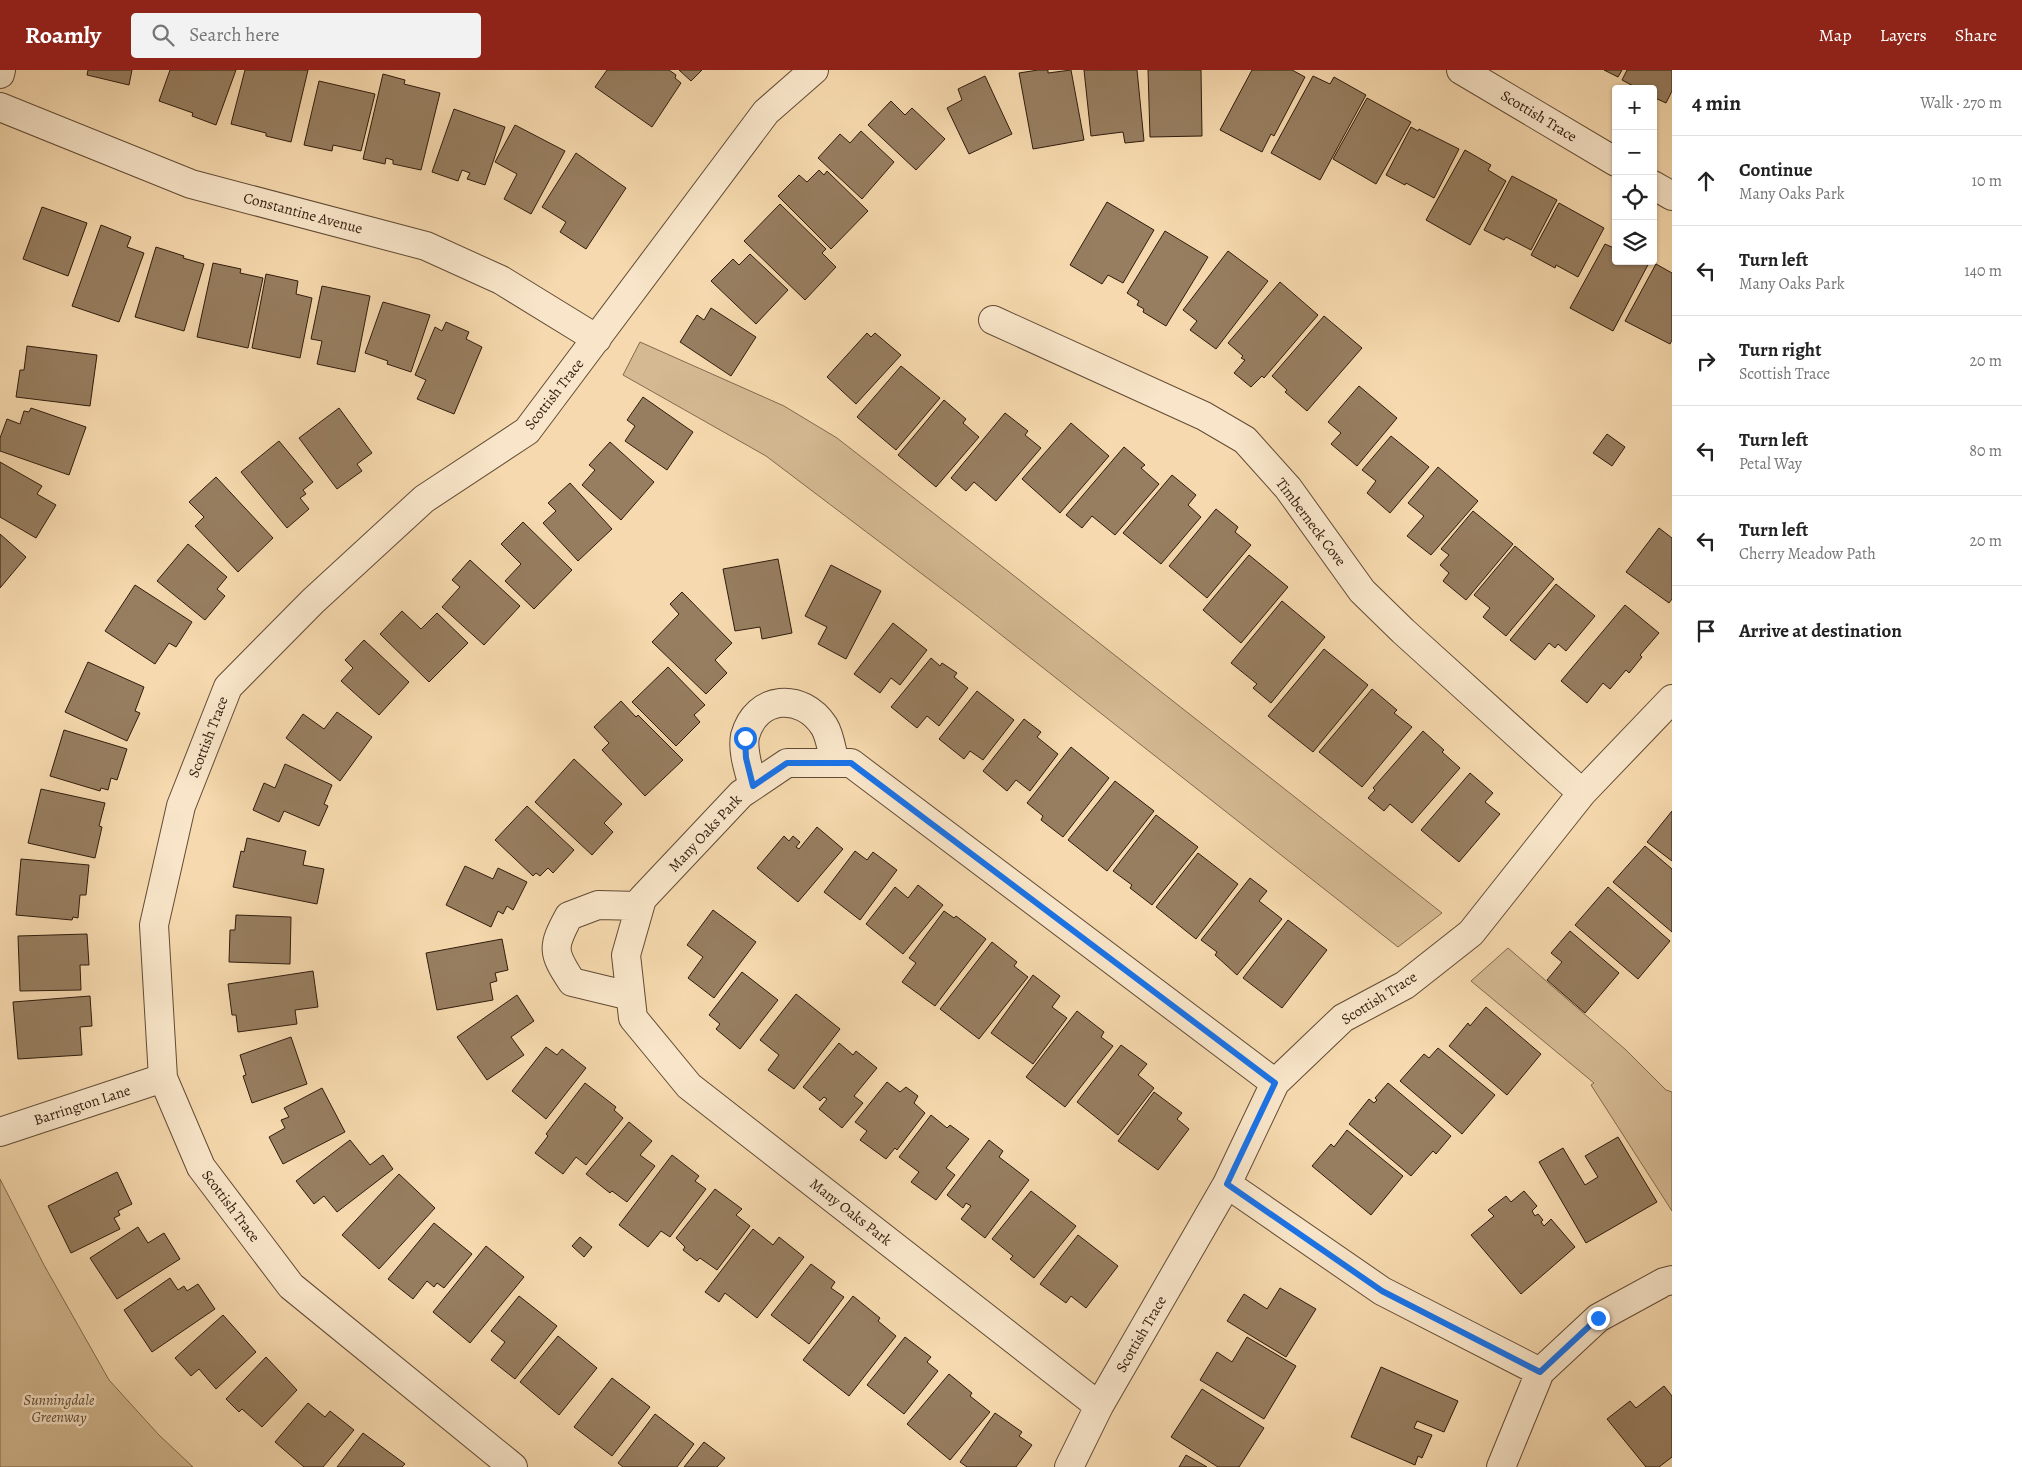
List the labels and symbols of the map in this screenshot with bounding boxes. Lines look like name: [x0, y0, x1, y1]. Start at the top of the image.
street label: Scottish Trace: [1497, 85, 1581, 147]
street label: Constantine Avenue: [241, 187, 365, 239]
street label: Scottish Trace: [520, 354, 588, 434]
street label: Timberneck Cove: [1271, 474, 1351, 570]
street label: Scottish Trace: [183, 693, 233, 781]
route start: [734, 727, 757, 750]
street label: Many Oaks Park: [664, 790, 746, 876]
street label: Scottish Trace: [1337, 967, 1421, 1029]
street label: Barrington Lane: [31, 1080, 133, 1130]
street label: Scottish Trace: [197, 1166, 265, 1246]
street label: Many Oaks Park: [806, 1174, 897, 1251]
street label: Scottish Trace: [1111, 1292, 1171, 1376]
route end: [1587, 1307, 1610, 1330]
park label: Sunningdale Greenway: [24, 1390, 95, 1427]

